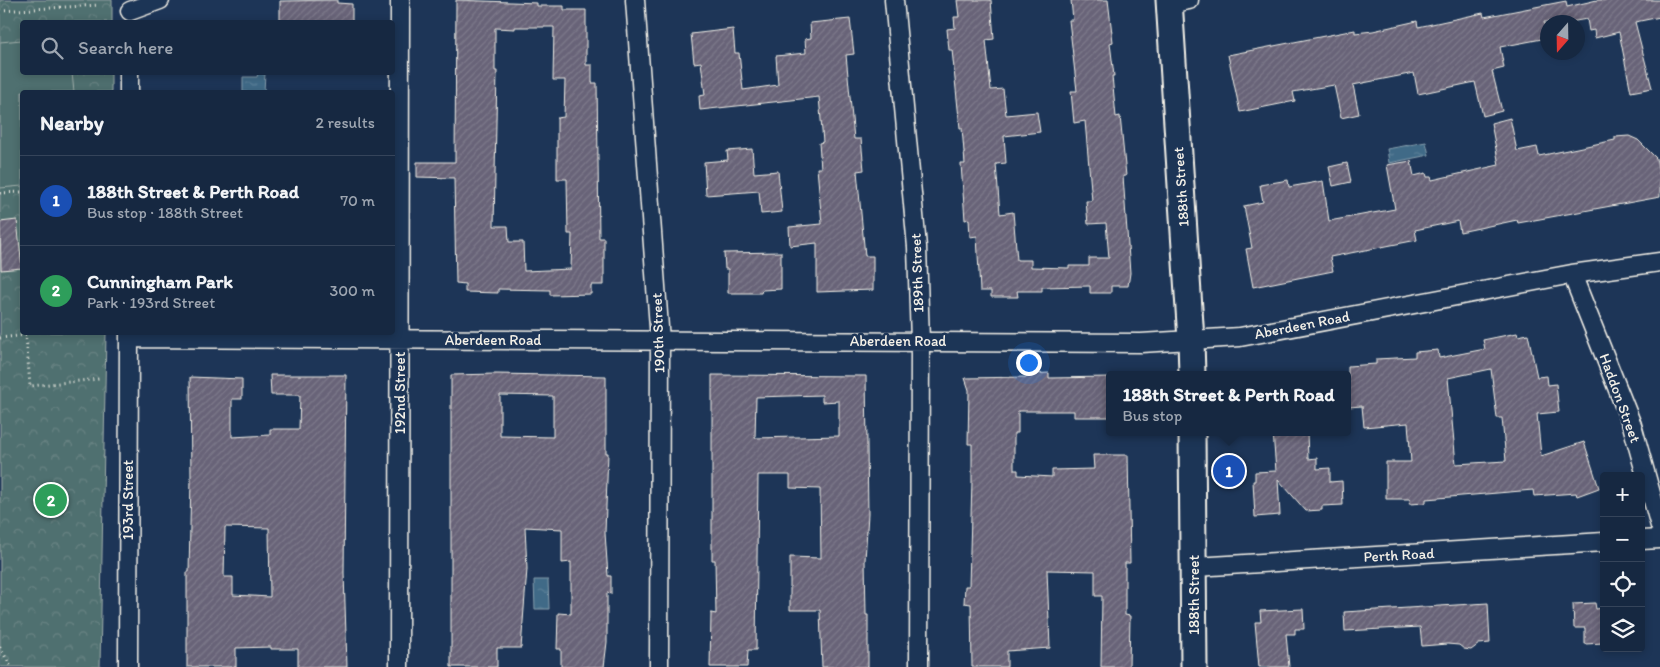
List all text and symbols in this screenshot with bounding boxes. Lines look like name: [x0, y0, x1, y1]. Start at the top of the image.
north arrow: [1540, 15, 1585, 60]
search box: [20, 20, 395, 75]
icon: search: [38, 34, 66, 62]
text: Search here: [78, 36, 173, 59]
text: Nearby: [40, 110, 104, 135]
text: 2 results: [315, 113, 375, 132]
street label: 188th Street: [1169, 146, 1193, 228]
text: 188th Street & Perth Road: [87, 180, 299, 203]
text: 1: [52, 191, 60, 210]
text: 70 m: [340, 191, 375, 210]
text: Bus stop · 188th Street: [87, 203, 243, 222]
street label: 189th Street: [907, 233, 927, 313]
text: Cunningham Park: [87, 270, 233, 293]
text: 2: [52, 281, 60, 300]
text: 300 m: [330, 281, 375, 300]
street label: 190th Street: [648, 292, 668, 374]
text: Park · 193rd Street: [87, 293, 215, 312]
street label: Aberdeen Road: [1253, 307, 1351, 343]
street label: Aberdeen Road: [445, 331, 541, 349]
street label: Aberdeen Road: [850, 332, 946, 350]
your location: [1016, 350, 1042, 376]
street label: 192nd Street: [391, 351, 409, 434]
street label: Haddon Street: [1596, 351, 1645, 445]
popup: [1106, 371, 1351, 436]
text: 188th Street & Perth Road: [1122, 383, 1335, 406]
text: Bus stop: [1122, 406, 1182, 425]
pin: 1: [1213, 452, 1245, 490]
street label: 193rd Street: [119, 459, 137, 540]
map controls: [1600, 472, 1645, 652]
button: +: [1600, 472, 1645, 517]
pin: 2: [35, 481, 67, 519]
button: −: [1600, 517, 1645, 562]
street label: Perth Road: [1363, 544, 1436, 566]
street label: 188th Street: [1185, 555, 1203, 635]
button: locate: [1600, 562, 1645, 607]
button: layers: [1600, 607, 1645, 652]

